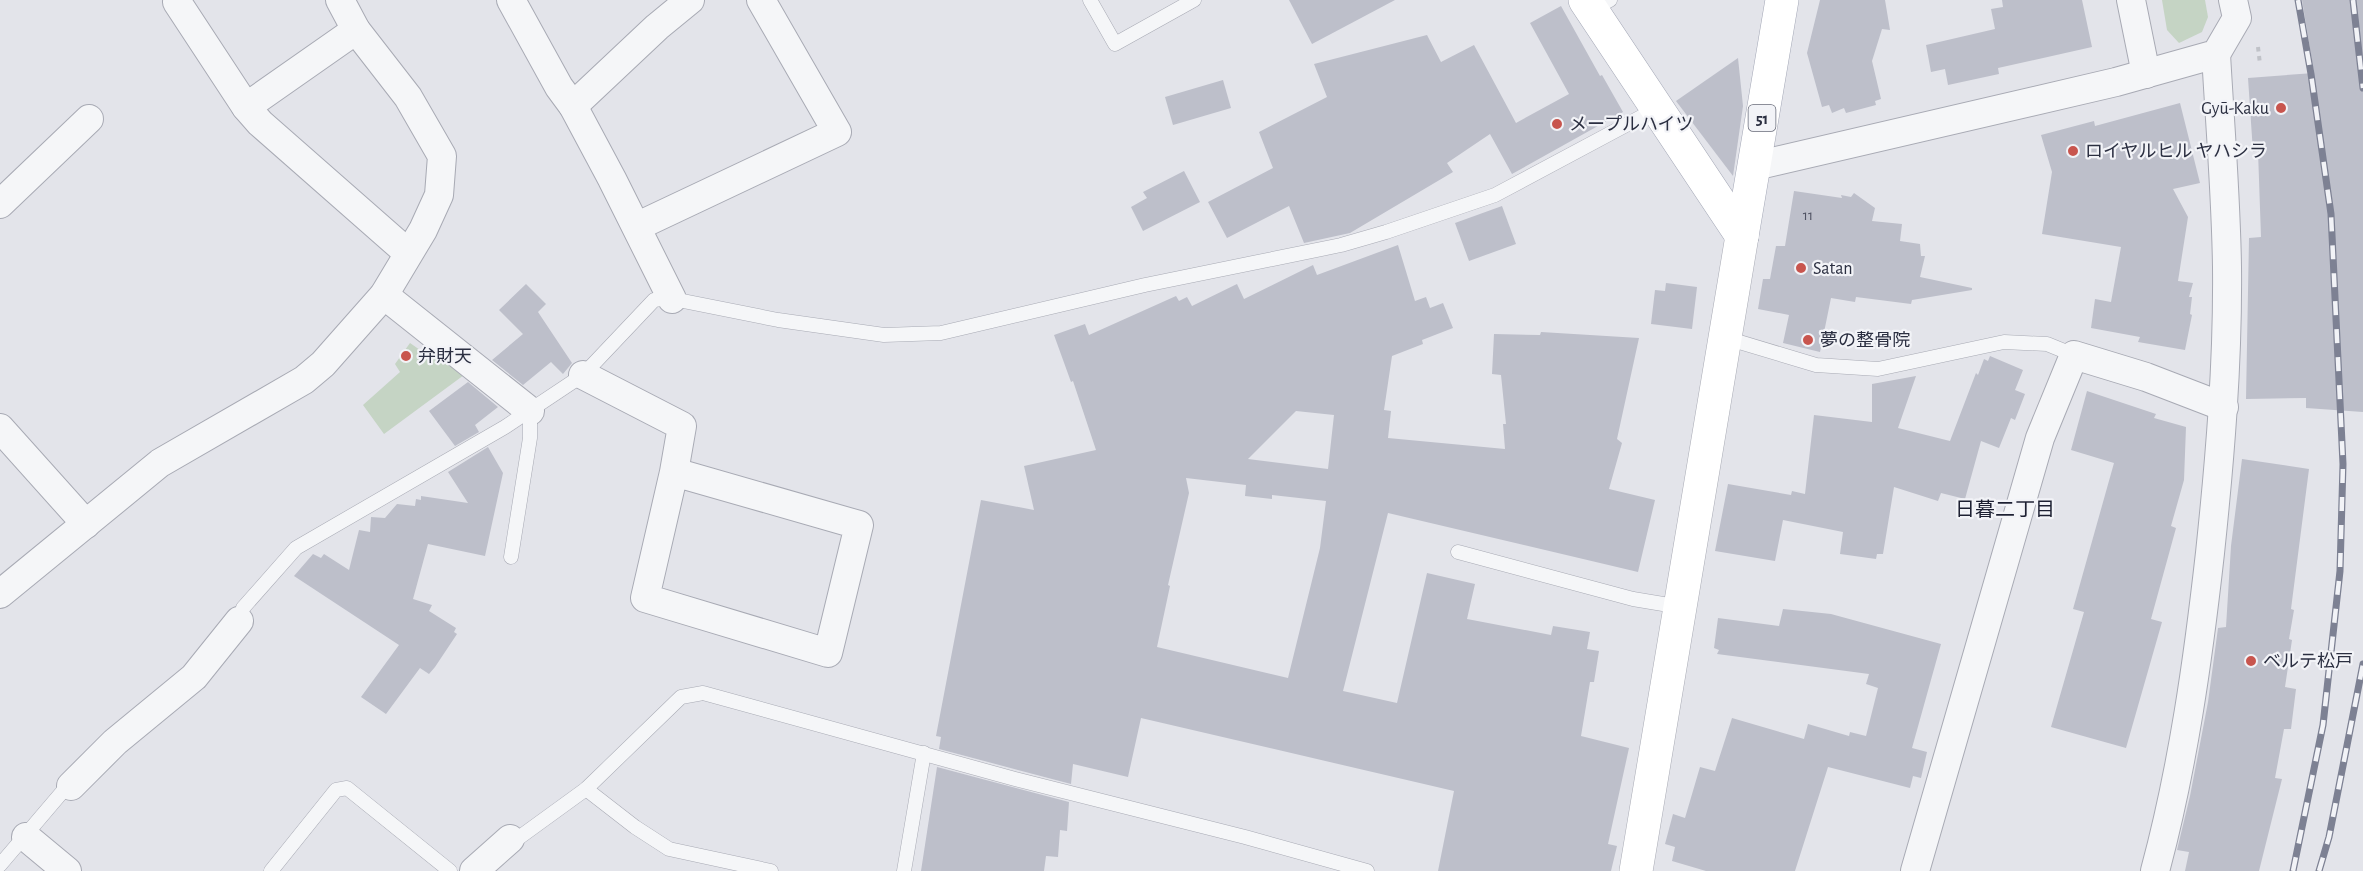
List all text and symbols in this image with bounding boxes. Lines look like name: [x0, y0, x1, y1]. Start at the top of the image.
place label: Gyū-Kaku: [2201, 100, 2269, 118]
marker: Gyū-Kaku: [2274, 101, 2288, 115]
road number: 51: [1748, 105, 1776, 131]
place label: メープルハイツ: [1569, 115, 1694, 134]
marker: メープルハイツ: [1550, 117, 1564, 131]
place label: ロイヤルヒル ヤハシラ: [2085, 142, 2267, 161]
marker: ロイヤルヒル ヤハシラ: [2066, 144, 2080, 158]
house number: 11: [1803, 208, 1813, 223]
place label: Satan: [1813, 260, 1853, 278]
marker: Satan: [1794, 261, 1808, 275]
place label: 夢の整骨院: [1820, 330, 1910, 350]
marker: 夢の整骨院: [1801, 333, 1815, 347]
place label: 弁財天: [418, 346, 472, 366]
marker: 弁財天: [399, 349, 413, 363]
district label: 日暮二丁目: [1955, 499, 2055, 520]
place label: ベルテ松戸: [2263, 652, 2353, 671]
marker: ベルテ松戸: [2244, 654, 2258, 668]

